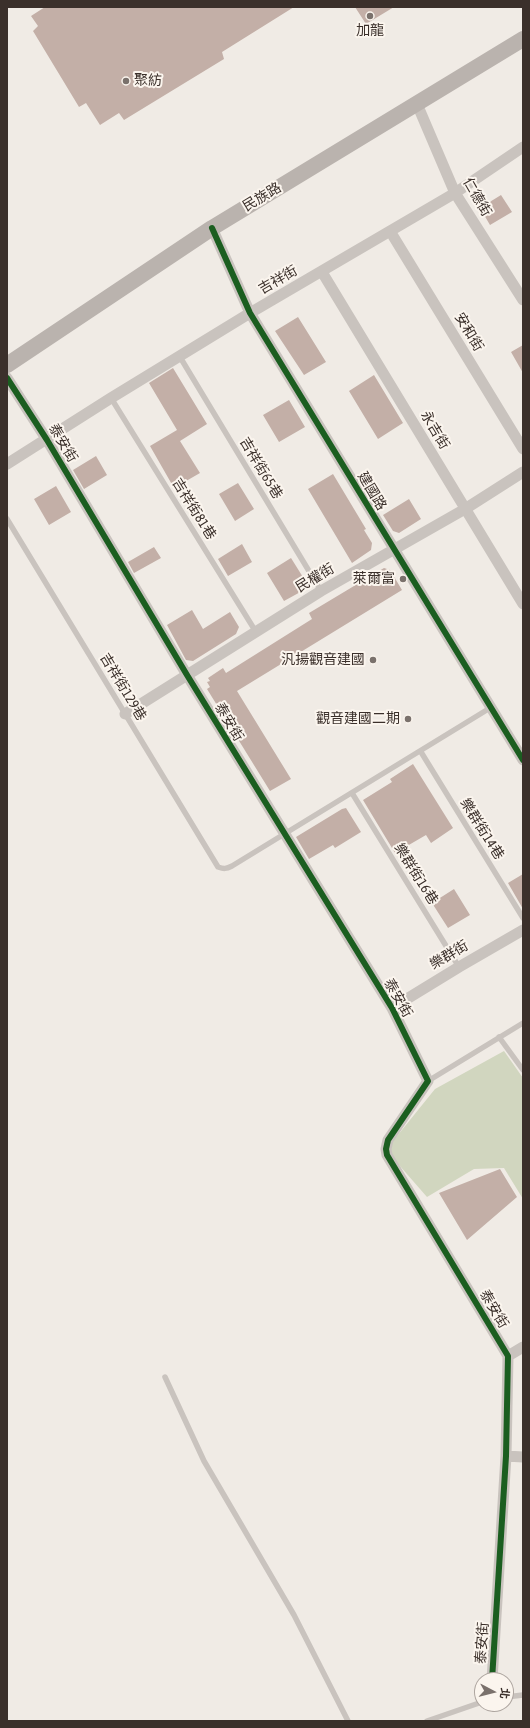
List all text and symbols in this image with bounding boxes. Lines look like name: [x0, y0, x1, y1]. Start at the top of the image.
marker: 加龍: [365, 11, 375, 21]
place label: 加龍: [356, 23, 384, 39]
place label: 聚紡: [134, 73, 162, 89]
marker: 聚紡: [121, 76, 131, 86]
street label: 仁德街: [459, 175, 495, 219]
street label: 民族路: [240, 179, 284, 215]
street label: 吉祥街: [256, 262, 300, 298]
street label: 安和街: [451, 310, 487, 354]
street label: 永吉街: [417, 408, 453, 452]
street label: 泰安街: [45, 421, 81, 465]
street label: 吉祥街65巷: [236, 434, 286, 502]
street label: 建國路: [354, 469, 390, 513]
street label: 吉祥街81巷: [169, 475, 219, 543]
street label: 民權街: [293, 560, 337, 596]
place label: 萊爾富: [353, 571, 395, 587]
marker: 萊爾富: [398, 574, 408, 584]
street label: 吉祥街129巷: [96, 650, 150, 724]
place label: 汎揚觀音建國: [281, 652, 365, 668]
marker: 汎揚觀音建國: [368, 655, 378, 665]
street label: 泰安街: [211, 700, 247, 744]
place label: 觀音建國二期: [316, 711, 400, 727]
marker: 觀音建國二期: [403, 714, 413, 724]
street label: 樂群街14巷: [457, 795, 507, 863]
street label: 樂群街16巷: [391, 840, 441, 908]
street label: 樂群街: [427, 937, 471, 973]
street label: 泰安街: [380, 976, 416, 1020]
street label: 泰安街: [476, 1287, 512, 1331]
street label: 泰安街: [472, 1621, 492, 1665]
north arrow: [474, 1672, 514, 1712]
text: 北: [498, 1687, 512, 1700]

